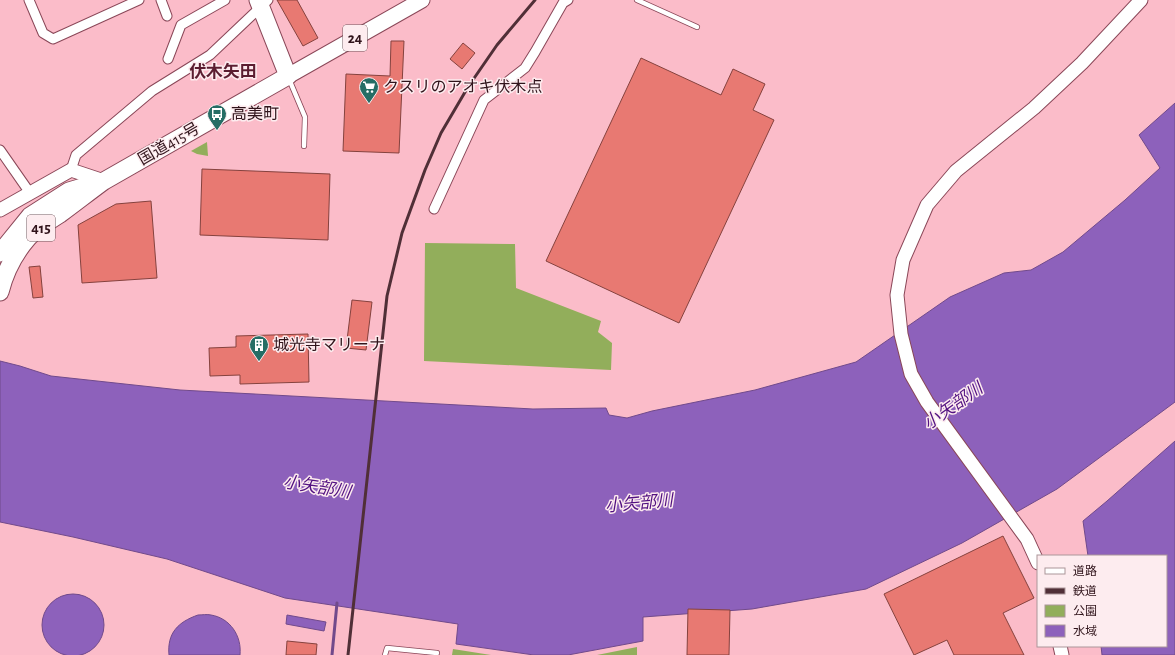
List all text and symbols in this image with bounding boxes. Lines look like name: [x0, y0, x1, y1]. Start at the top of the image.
road number: 24: [343, 25, 367, 51]
district label: 伏木矢田: [189, 62, 257, 80]
supermarket icon: クスリのアオキ伏木点: [358, 76, 380, 104]
place label: クスリのアオキ伏木点: [383, 78, 543, 95]
bus stop icon: 高美町: [206, 103, 228, 131]
place label: 高美町: [231, 105, 279, 122]
street label: 国道415号: [135, 119, 202, 168]
road number: 415: [27, 215, 55, 241]
building icon: 城光寺マリーナ: [248, 334, 270, 362]
place label: 城光寺マリーナ: [273, 337, 385, 353]
water label: 小矢部川: [920, 378, 987, 432]
water label: 小矢部川: [282, 472, 354, 501]
water label: 小矢部川: [604, 490, 676, 514]
legend: [1037, 555, 1167, 647]
text: 道路: [1073, 564, 1097, 577]
text: 鉄道: [1073, 584, 1097, 597]
text: 公園: [1073, 605, 1097, 617]
text: 水域: [1073, 625, 1097, 637]

